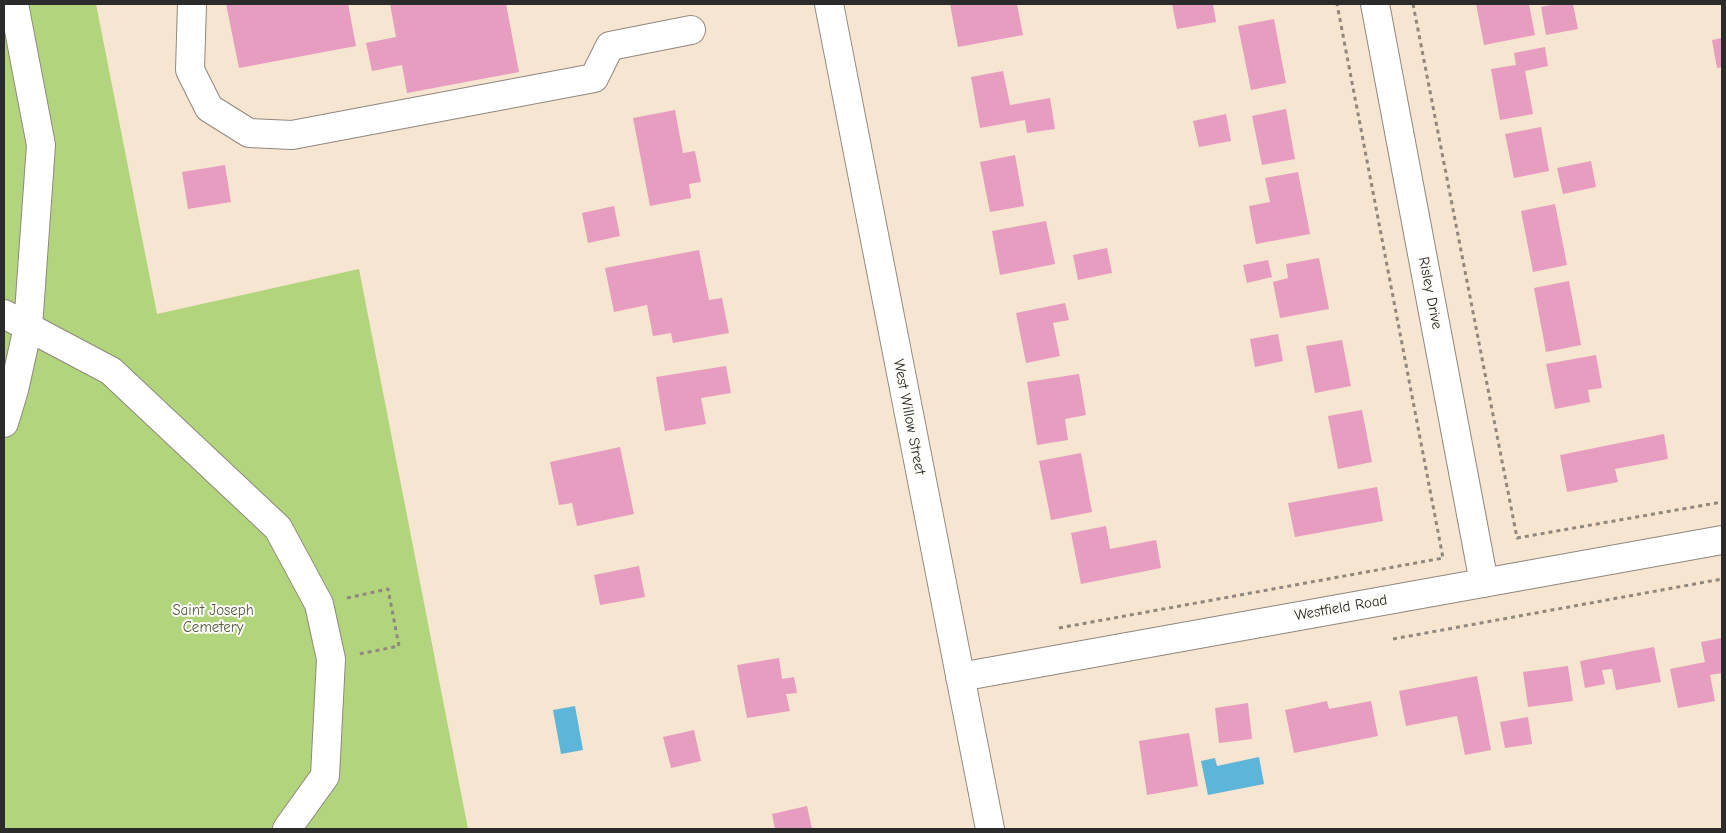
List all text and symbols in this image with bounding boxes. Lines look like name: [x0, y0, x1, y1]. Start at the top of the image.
street label: Risley Drive: [1414, 255, 1446, 331]
street label: West Willow Street: [889, 358, 929, 476]
street label: Westfield Road: [1293, 591, 1389, 625]
park label: Saint Joseph Cemetery: [172, 602, 254, 637]

